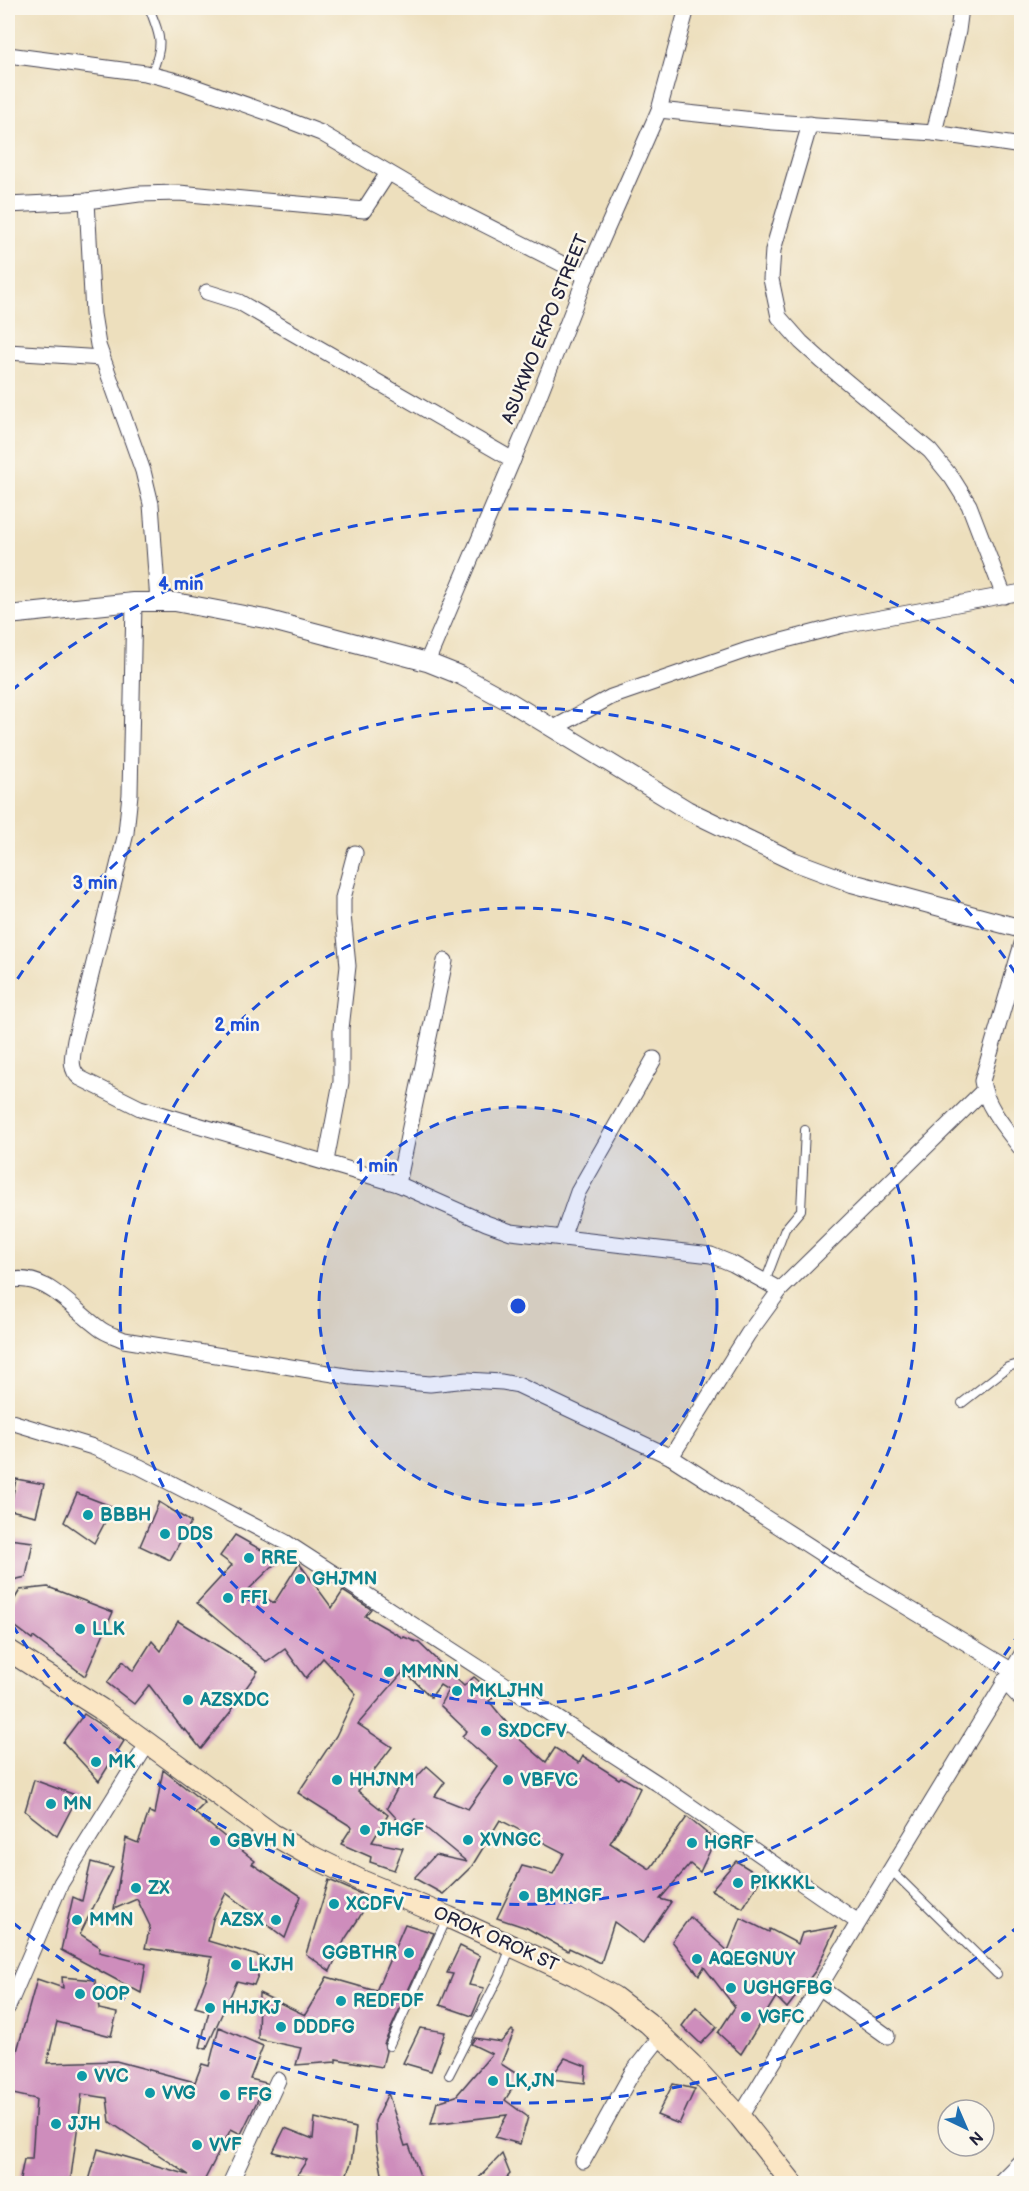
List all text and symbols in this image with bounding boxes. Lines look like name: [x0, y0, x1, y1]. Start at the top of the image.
street label: ASUKWO EKPO STREET: [497, 231, 593, 427]
text: 4 min: [158, 574, 204, 595]
text: 3 min: [72, 873, 118, 894]
text: 2 min: [214, 1015, 260, 1036]
text: 1 min: [356, 1156, 398, 1177]
centre of rings: [508, 1296, 528, 1316]
place label: BBBH: [100, 1505, 151, 1526]
marker: BBBH: [81, 1508, 95, 1522]
place label: DDS: [177, 1524, 213, 1545]
marker: DDS: [158, 1527, 172, 1541]
place label: RRE: [261, 1548, 298, 1569]
marker: RRE: [242, 1551, 256, 1565]
place label: GHJMN: [312, 1569, 377, 1590]
marker: GHJMN: [293, 1572, 307, 1586]
place label: FFI: [240, 1588, 268, 1609]
marker: FFI: [221, 1591, 235, 1605]
place label: LLK: [92, 1619, 125, 1640]
marker: LLK: [73, 1622, 87, 1636]
place label: MMNN: [401, 1662, 459, 1683]
marker: MMNN: [382, 1665, 396, 1679]
place label: MKLJHN: [469, 1681, 544, 1702]
marker: MKLJHN: [450, 1684, 464, 1698]
place label: AZSXDC: [199, 1690, 269, 1711]
marker: AZSXDC: [181, 1693, 195, 1707]
place label: SXDCFV: [498, 1721, 567, 1742]
marker: SXDCFV: [479, 1724, 493, 1738]
place label: MK: [108, 1752, 136, 1773]
marker: MK: [89, 1755, 103, 1769]
place label: HHJNM: [349, 1770, 414, 1791]
place label: VBFVC: [520, 1770, 578, 1791]
marker: HHJNM: [330, 1773, 344, 1787]
marker: VBFVC: [501, 1773, 515, 1787]
place label: MN: [63, 1794, 92, 1815]
marker: MN: [44, 1797, 58, 1811]
place label: JHGF: [377, 1820, 424, 1841]
marker: JHGF: [358, 1823, 372, 1837]
place label: XVNGC: [480, 1830, 541, 1851]
place label: GBVH N: [227, 1831, 296, 1852]
marker: XVNGC: [461, 1833, 475, 1847]
place label: HGRF: [704, 1833, 754, 1854]
marker: GBVH N: [208, 1834, 222, 1848]
marker: HGRF: [685, 1836, 699, 1850]
place label: PIKKKL: [750, 1873, 815, 1894]
marker: PIKKKL: [731, 1876, 745, 1890]
place label: ZX: [148, 1878, 170, 1899]
marker: ZX: [129, 1881, 143, 1895]
place label: BMNGF: [536, 1886, 602, 1907]
marker: BMNGF: [517, 1889, 531, 1903]
place label: XCDFV: [346, 1894, 404, 1915]
marker: XCDFV: [327, 1897, 341, 1911]
street label: OROK OROK ST: [430, 1902, 562, 1976]
place label: MMN: [89, 1910, 134, 1931]
place label: AZSX: [219, 1910, 264, 1931]
marker: MMN: [70, 1913, 84, 1927]
marker: AZSX: [269, 1913, 283, 1927]
place label: GGBTHR: [322, 1943, 397, 1964]
marker: GGBTHR: [402, 1946, 416, 1960]
place label: AQEGNUY: [708, 1949, 796, 1970]
marker: AQEGNUY: [690, 1952, 704, 1966]
place label: LKJH: [248, 1955, 294, 1976]
marker: LKJH: [229, 1958, 243, 1972]
place label: UGHGFBG: [743, 1978, 832, 1999]
marker: UGHGFBG: [724, 1981, 738, 1995]
place label: OOP: [92, 1984, 130, 2005]
marker: OOP: [73, 1987, 87, 2001]
place label: REDFDF: [353, 1991, 424, 2012]
marker: REDFDF: [334, 1994, 348, 2008]
place label: HHJKJ: [222, 1998, 281, 2019]
marker: HHJKJ: [203, 2001, 217, 2015]
place label: VGFC: [758, 2007, 804, 2028]
marker: VGFC: [739, 2010, 753, 2024]
place label: DDDFG: [293, 2017, 355, 2038]
marker: DDDFG: [274, 2020, 288, 2034]
place label: VVC: [94, 2066, 129, 2087]
marker: VVC: [75, 2069, 89, 2083]
place label: LK,JN: [505, 2071, 555, 2092]
marker: LK,JN: [486, 2074, 500, 2088]
place label: VVG: [162, 2083, 196, 2104]
place label: FFG: [237, 2085, 272, 2106]
marker: VVG: [143, 2086, 157, 2100]
marker: FFG: [218, 2088, 232, 2102]
north arrow: [936, 2098, 996, 2158]
place label: JJH: [68, 2114, 101, 2135]
marker: JJH: [49, 2117, 63, 2131]
text: N: [964, 2127, 986, 2149]
place label: VVF: [209, 2135, 242, 2156]
marker: VVF: [190, 2138, 204, 2152]

